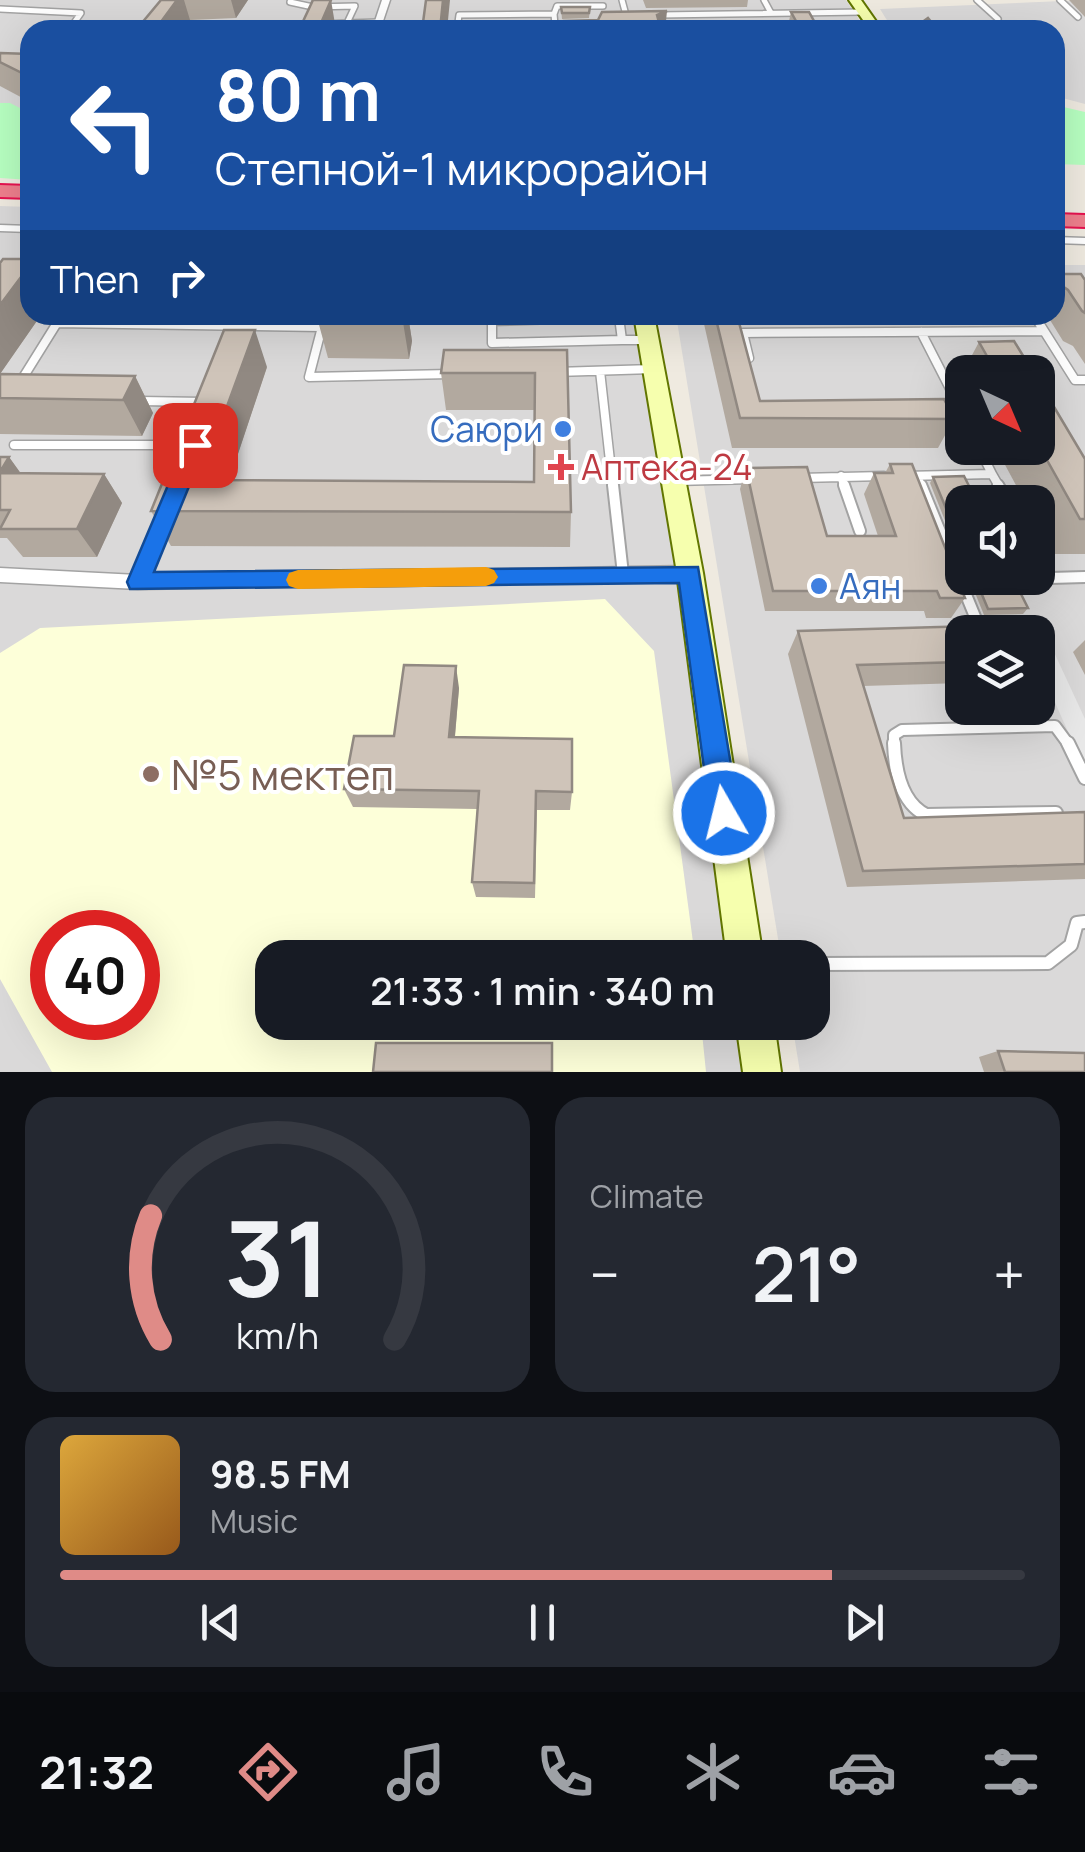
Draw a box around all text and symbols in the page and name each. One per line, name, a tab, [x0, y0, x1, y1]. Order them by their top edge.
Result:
text: 80 m	[215, 46, 381, 142]
icon: left	[50, 60, 180, 190]
text: Степной-1 микрорайон	[215, 137, 709, 199]
icon: right	[159, 250, 214, 305]
text: Then	[50, 252, 139, 304]
north arrow	[945, 355, 1055, 465]
map controls	[945, 355, 1055, 725]
pin	[153, 403, 238, 488]
place label: Саюри	[430, 405, 543, 453]
icon: arrive	[168, 418, 223, 473]
marker: Саюри	[552, 418, 574, 440]
place label: Аптека-24	[581, 443, 753, 491]
marker: Аптека-24	[550, 456, 572, 478]
button: sound	[945, 485, 1055, 595]
place label: Аян	[839, 562, 901, 610]
marker: Аян	[808, 575, 830, 597]
button: layers	[945, 615, 1055, 725]
place label: №5 мектеп	[171, 745, 394, 803]
position arrow	[672, 761, 776, 865]
marker: №5 мектеп	[140, 763, 162, 785]
speed limit sign: 40	[30, 910, 160, 1040]
text: 21:33 · 1 min · 340 m	[370, 964, 715, 1016]
text: Climate	[590, 1174, 704, 1218]
text: 31	[224, 1186, 331, 1328]
text: 21°	[752, 1222, 861, 1325]
text: −	[590, 1236, 620, 1312]
text: +	[993, 1236, 1025, 1312]
text: km/h	[236, 1311, 319, 1360]
text: 98.5 FM	[210, 1447, 351, 1499]
text: Music	[210, 1499, 298, 1543]
icon: previous	[193, 1595, 248, 1650]
icon: pause	[515, 1595, 570, 1650]
icon: next	[837, 1595, 892, 1650]
icon: directions	[233, 1737, 303, 1807]
icon: music	[381, 1737, 451, 1807]
icon: phone	[530, 1737, 600, 1807]
icon: climate	[678, 1737, 748, 1807]
icon: car	[827, 1737, 897, 1807]
icon: filters	[976, 1737, 1046, 1807]
text: 21:32	[39, 1741, 154, 1803]

